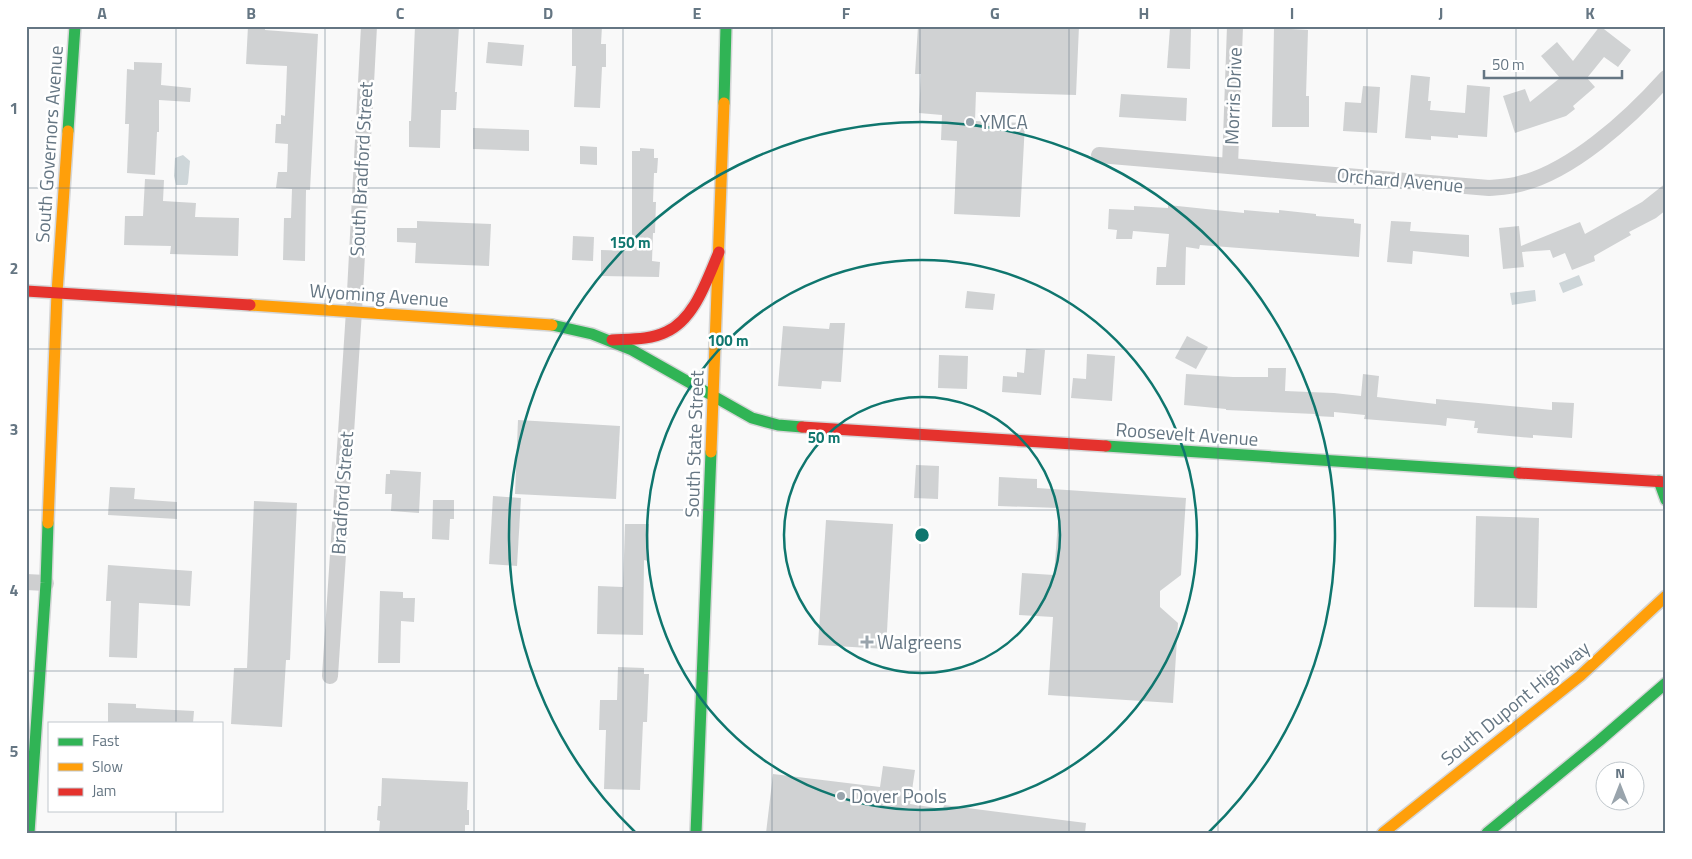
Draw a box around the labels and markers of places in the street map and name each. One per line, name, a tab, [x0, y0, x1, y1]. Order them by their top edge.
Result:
place label: YMCA	[980, 107, 1028, 136]
marker: YMCA	[964, 116, 976, 128]
centre of rings	[913, 526, 931, 544]
place label: Walgreens	[877, 627, 962, 656]
marker: Walgreens	[861, 636, 873, 648]
place label: Dover Pools	[851, 781, 947, 810]
marker: Dover Pools	[835, 790, 847, 802]

